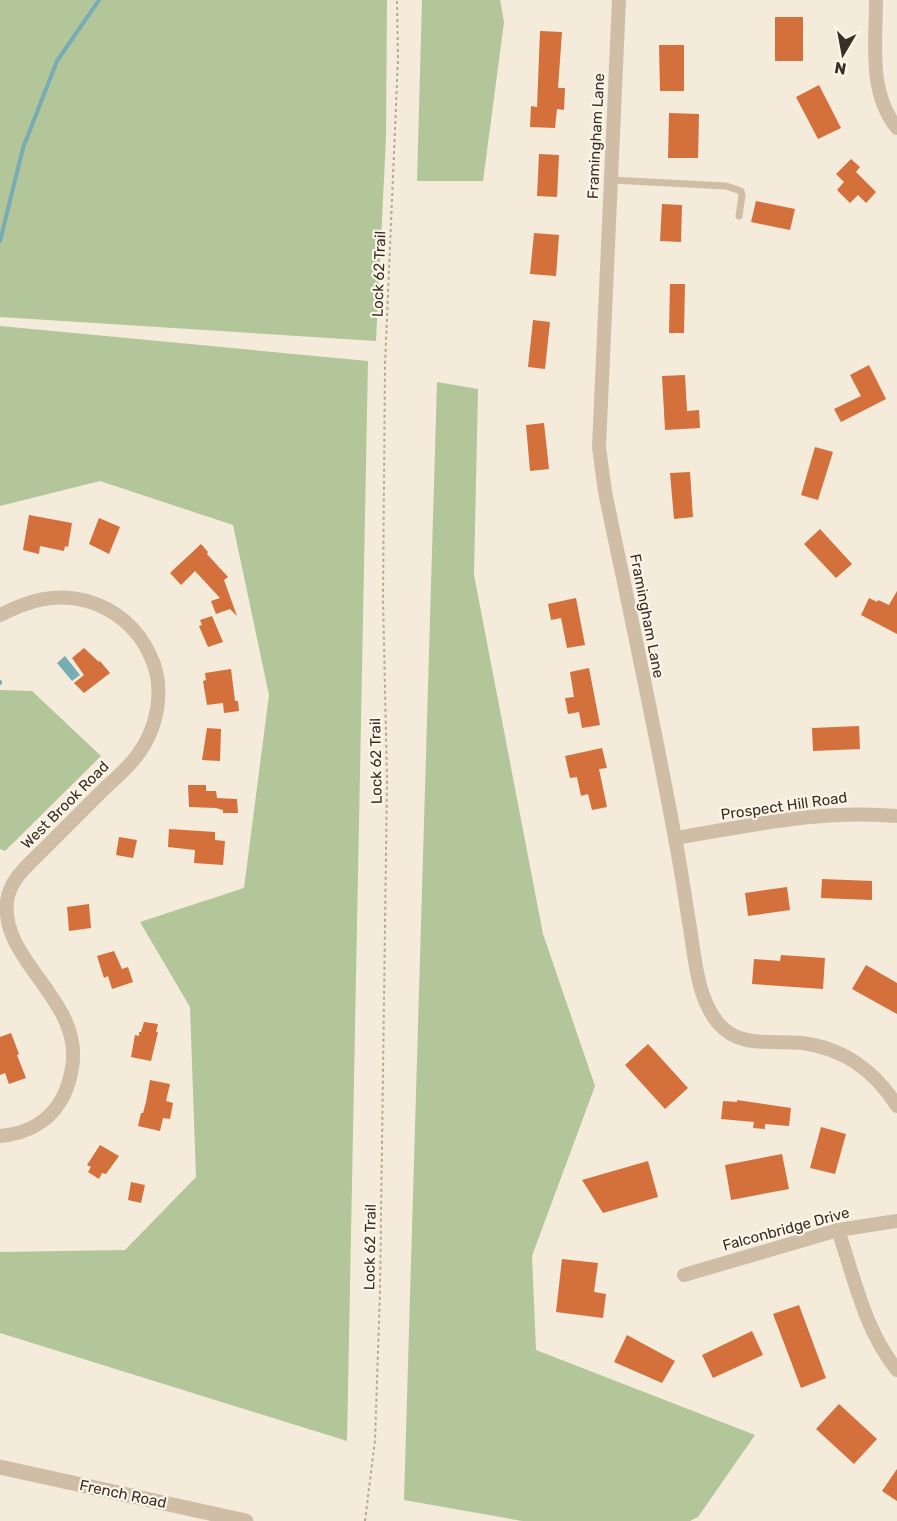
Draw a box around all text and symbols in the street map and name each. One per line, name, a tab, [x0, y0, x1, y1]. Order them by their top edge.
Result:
north arrow	[813, 24, 873, 84]
text: N	[833, 58, 848, 79]
street label: Framingham Lane	[584, 73, 608, 199]
street label: Lock 62 Trail	[369, 231, 389, 317]
street label: Framingham Lane	[626, 552, 668, 680]
street label: Lock 62 Trail	[366, 718, 386, 804]
street label: West Brook Road	[17, 757, 113, 853]
street label: Prospect Hill Road	[720, 788, 848, 824]
street label: Falconbridge Drive	[721, 1203, 851, 1255]
street label: Lock 62 Trail	[360, 1204, 380, 1290]
street label: French Road	[78, 1476, 168, 1512]

